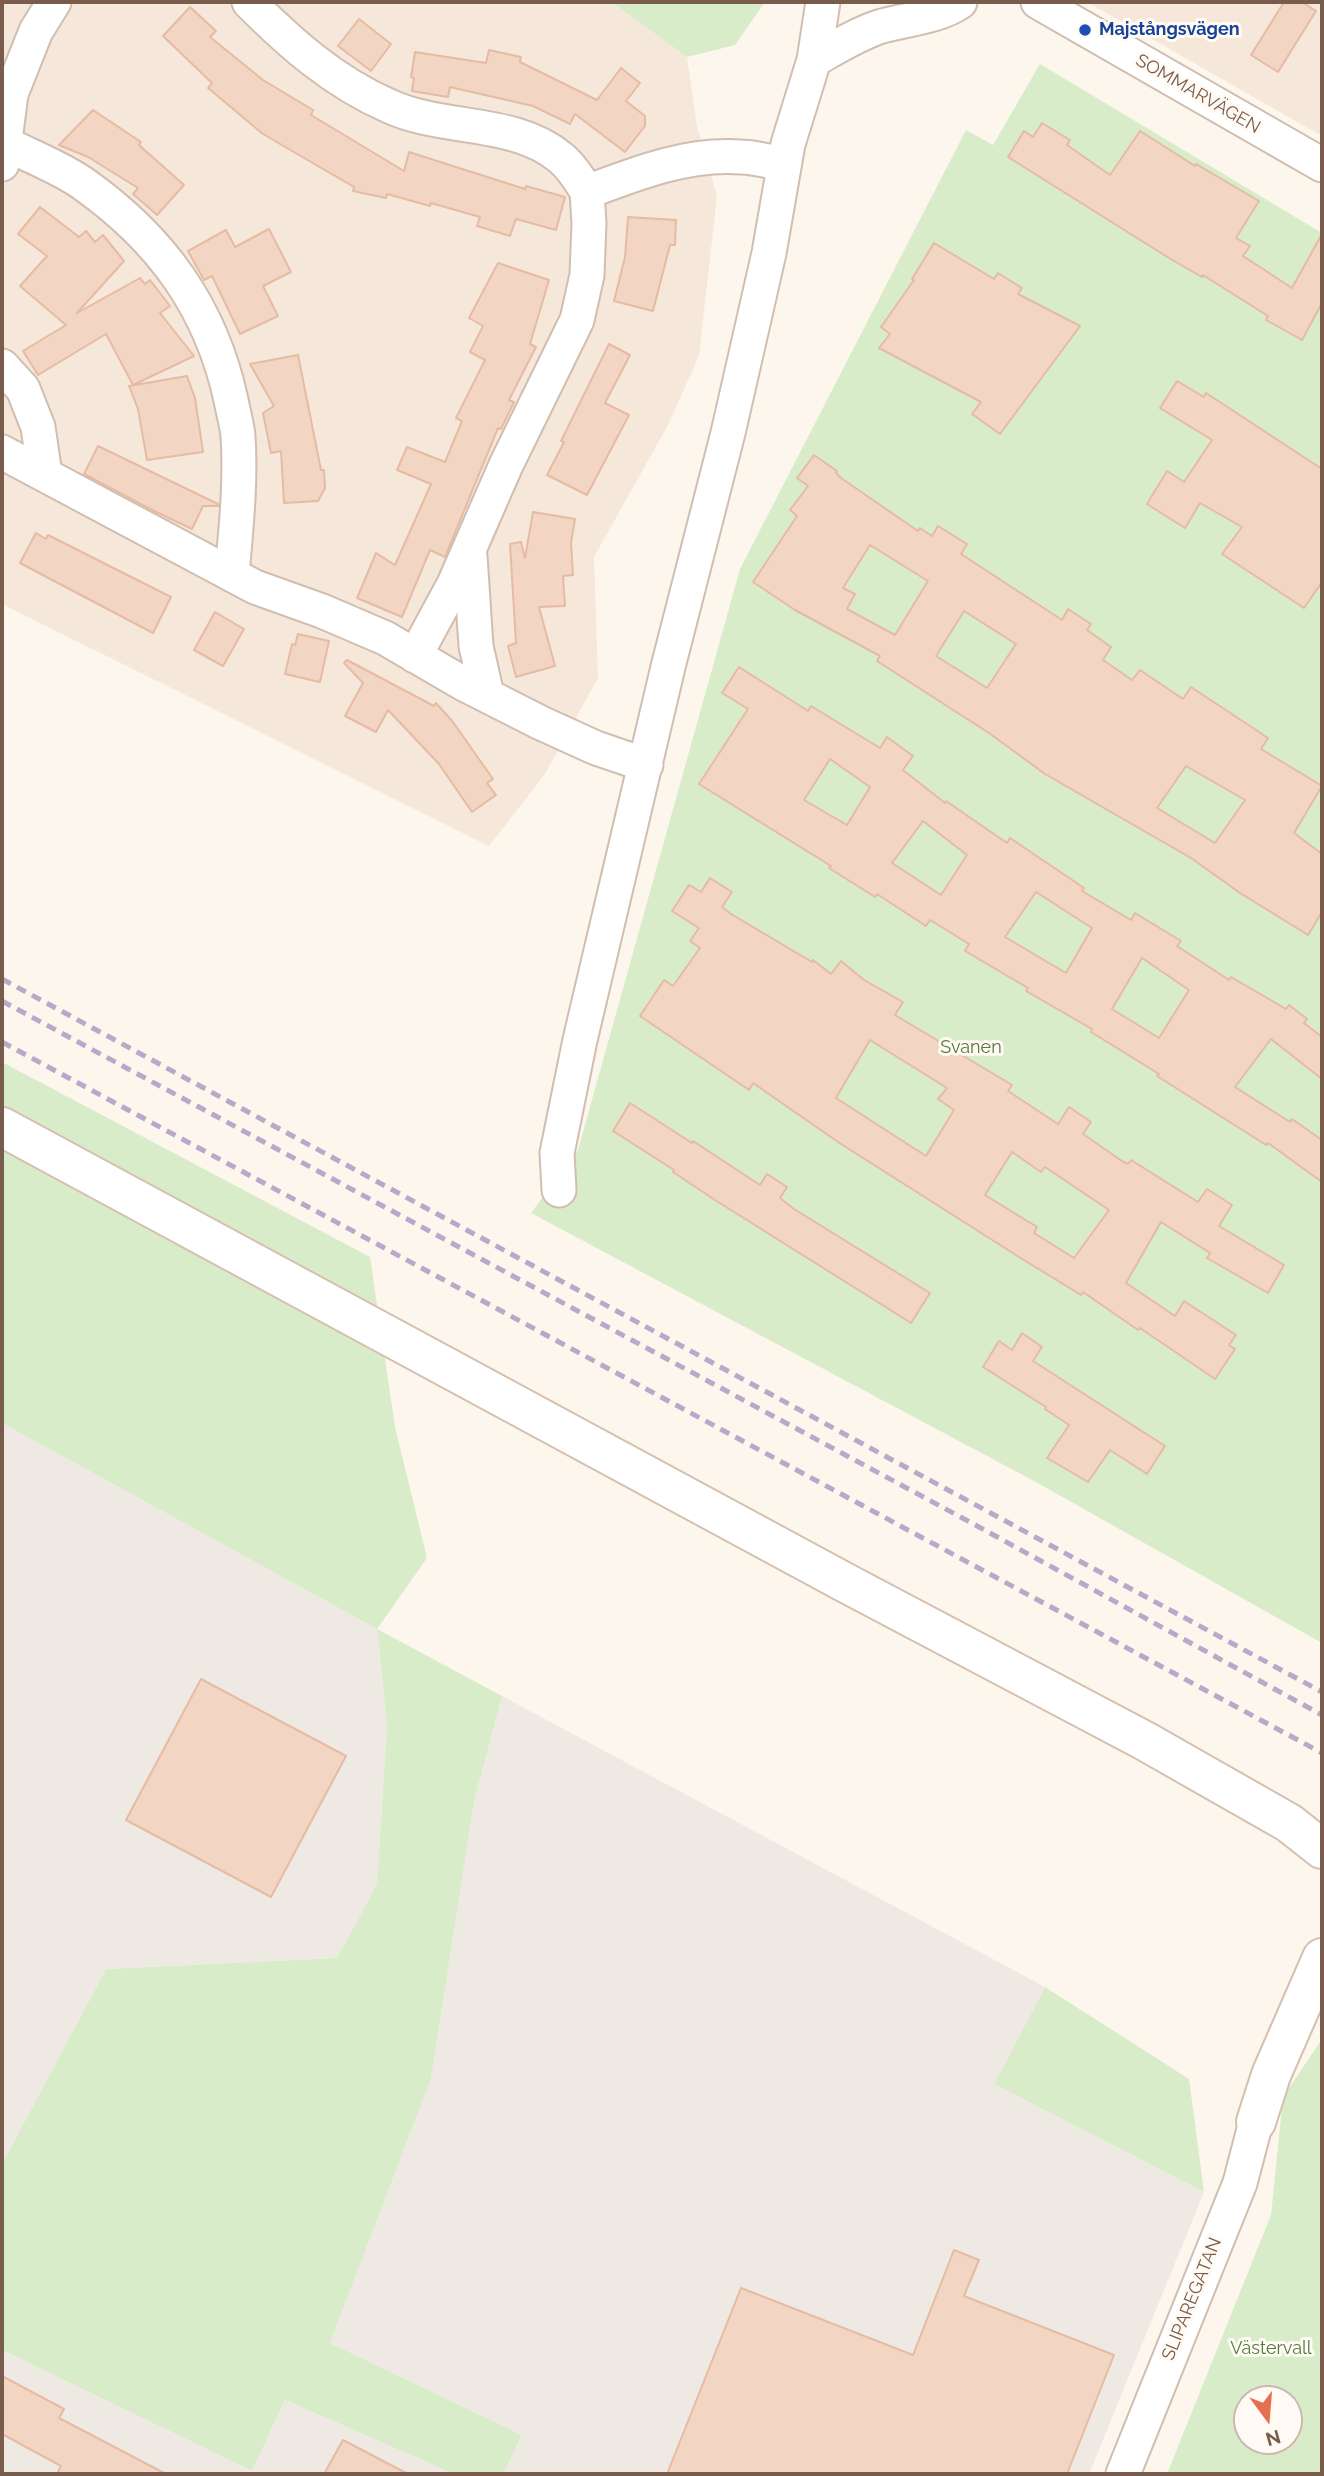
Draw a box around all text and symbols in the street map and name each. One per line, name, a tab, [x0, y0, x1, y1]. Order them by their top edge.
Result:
place label: Majstångsvägen	[1099, 19, 1240, 41]
marker: Majstångsvägen	[1077, 22, 1093, 38]
street label: SOMMARVÄGEN	[1132, 50, 1264, 138]
park label: Svanen	[940, 1037, 1002, 1059]
street label: SLIPAREGATAN	[1158, 2234, 1226, 2364]
park label: Västervall	[1230, 2338, 1312, 2360]
north arrow	[1233, 2385, 1303, 2455]
text: N	[1263, 2426, 1283, 2451]

